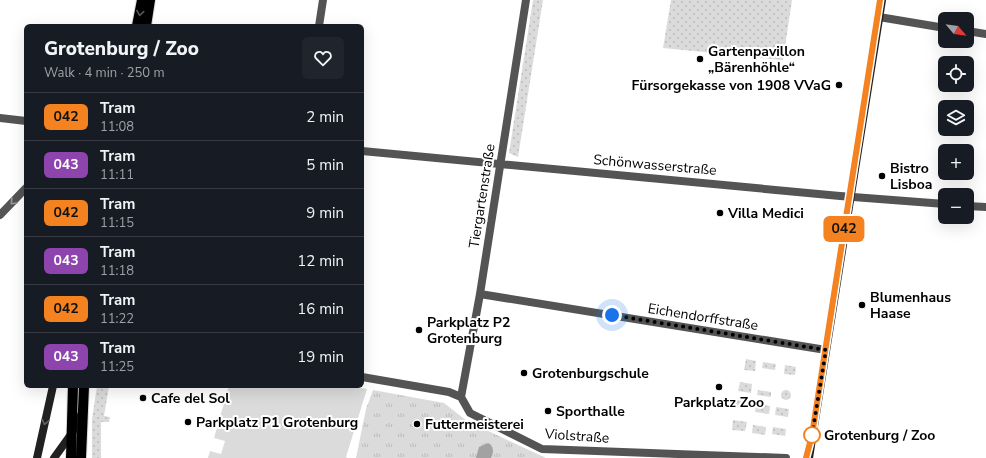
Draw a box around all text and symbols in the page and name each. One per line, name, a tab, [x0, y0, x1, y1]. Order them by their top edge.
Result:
one-way arrow	[136, 10, 144, 16]
north arrow	[938, 12, 974, 48]
map controls	[938, 12, 974, 224]
text: Grotenburg / Zoo	[44, 36, 199, 62]
button: heart	[302, 37, 344, 79]
place label: Gartenpavillon „Bärenhöhle“	[708, 42, 805, 77]
marker: Gartenpavillon „Bärenhöhle“	[695, 54, 705, 64]
button: locate	[938, 56, 974, 92]
text: Walk · 4 min · 250 m	[44, 64, 165, 82]
place label: Fürsorgekasse von 1908 VVaG	[632, 76, 831, 95]
marker: Fürsorgekasse von 1908 VVaG	[834, 80, 844, 90]
text: Tram	[100, 98, 135, 118]
button: layers	[938, 100, 974, 136]
text: 042	[53, 107, 79, 126]
text: 2 min	[306, 107, 344, 127]
text: 11:08	[100, 118, 134, 136]
street label: Tiergartenstraße	[464, 143, 500, 249]
button: +	[938, 144, 974, 180]
text: Tram	[100, 146, 135, 166]
street label: Schönwasserstraße	[593, 150, 717, 180]
text: 043	[53, 155, 79, 174]
text: 5 min	[306, 155, 344, 175]
place label: Bistro Lisboa	[890, 159, 932, 194]
text: 11:11	[100, 166, 134, 184]
marker: Bistro Lisboa	[877, 171, 887, 181]
button: −	[938, 188, 974, 224]
text: Tram	[100, 194, 135, 214]
one-way arrow	[10, 197, 18, 205]
text: 042	[53, 203, 79, 222]
text: 9 min	[306, 203, 344, 223]
place label: Villa Medici	[727, 204, 804, 223]
marker: Villa Medici	[715, 208, 725, 218]
text: 11:15	[100, 214, 134, 232]
line badge: 042	[821, 216, 867, 242]
text: 042	[831, 219, 857, 238]
text: Tram	[100, 242, 135, 262]
text: 043	[53, 251, 79, 270]
text: 12 min	[297, 251, 344, 271]
text: 11:18	[100, 262, 134, 280]
place label: Blumenhaus Haase	[870, 288, 951, 323]
text: Tram	[100, 290, 135, 310]
text: 042	[53, 299, 79, 318]
text: 16 min	[297, 299, 344, 319]
street label: Eichendorffstraße	[646, 299, 760, 335]
marker: Blumenhaus Haase	[857, 300, 867, 310]
your location	[602, 305, 622, 325]
text: 11:22	[100, 310, 134, 328]
place label: Parkplatz P2 Grotenburg	[427, 313, 510, 348]
marker: Parkplatz P2 Grotenburg	[414, 325, 424, 335]
text: Tram	[100, 338, 135, 358]
text: 043	[53, 347, 79, 366]
text: 19 min	[297, 347, 344, 367]
text: 11:25	[100, 358, 134, 376]
place label: Grotenburgschule	[532, 364, 649, 383]
marker: Grotenburgschule	[519, 368, 529, 378]
marker: Parkplatz Zoo	[714, 382, 724, 392]
place label: Cafe del Sol	[151, 389, 230, 408]
marker: Cafe del Sol	[138, 393, 148, 403]
place label: Parkplatz Zoo	[674, 393, 764, 412]
place label: Sporthalle	[556, 402, 625, 421]
marker: Sporthalle	[543, 406, 553, 416]
place label: Parkplatz P1 Grotenburg	[196, 413, 358, 432]
place label: Futtermeisterei	[425, 415, 524, 434]
marker: Parkplatz P1 Grotenburg	[183, 417, 193, 427]
one-way arrow	[41, 419, 49, 425]
marker: Futtermeisterei	[412, 419, 422, 429]
street label: Violstraße	[543, 424, 610, 448]
marker: Grotenburg / Zoo	[803, 426, 821, 444]
place label: Grotenburg / Zoo	[824, 426, 935, 445]

